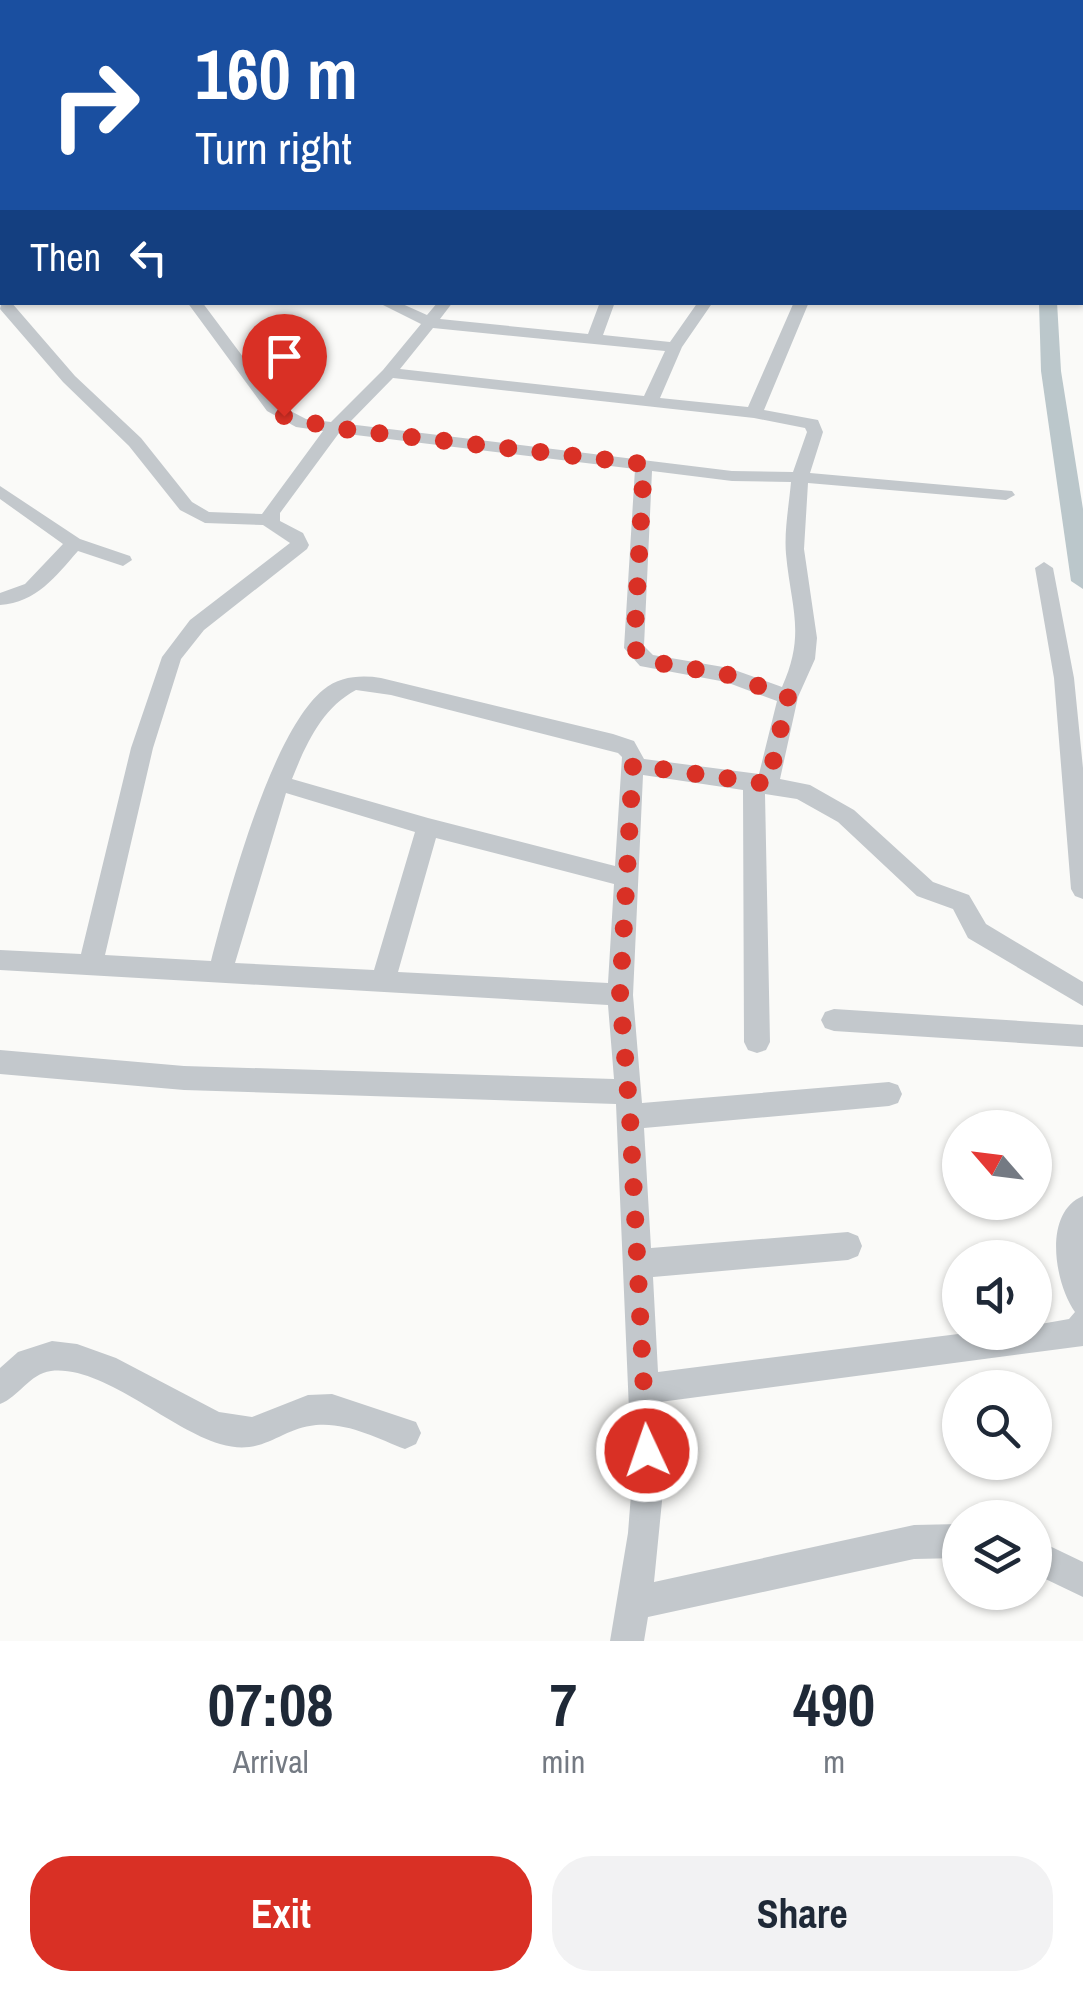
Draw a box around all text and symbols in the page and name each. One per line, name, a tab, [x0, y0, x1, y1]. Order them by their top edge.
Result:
text: 160 m	[195, 27, 358, 121]
icon: right	[30, 40, 160, 170]
text: Turn right	[195, 117, 352, 178]
icon: left	[121, 230, 176, 285]
text: Then	[30, 232, 101, 283]
pin	[242, 314, 327, 417]
icon: arrive	[257, 329, 312, 384]
north arrow	[942, 1110, 1052, 1220]
map controls	[942, 1110, 1052, 1610]
button: sound	[942, 1240, 1052, 1350]
button: search	[942, 1370, 1052, 1480]
position arrow	[595, 1399, 699, 1503]
button: layers	[942, 1500, 1052, 1610]
text: 07:08	[208, 1664, 334, 1745]
text: 7	[550, 1664, 577, 1745]
text: 490	[793, 1664, 875, 1745]
text: Arrival	[233, 1740, 309, 1783]
text: min	[541, 1740, 585, 1783]
text: m	[823, 1740, 845, 1783]
button: Exit	[30, 1856, 532, 1971]
button: Share	[552, 1856, 1053, 1971]

